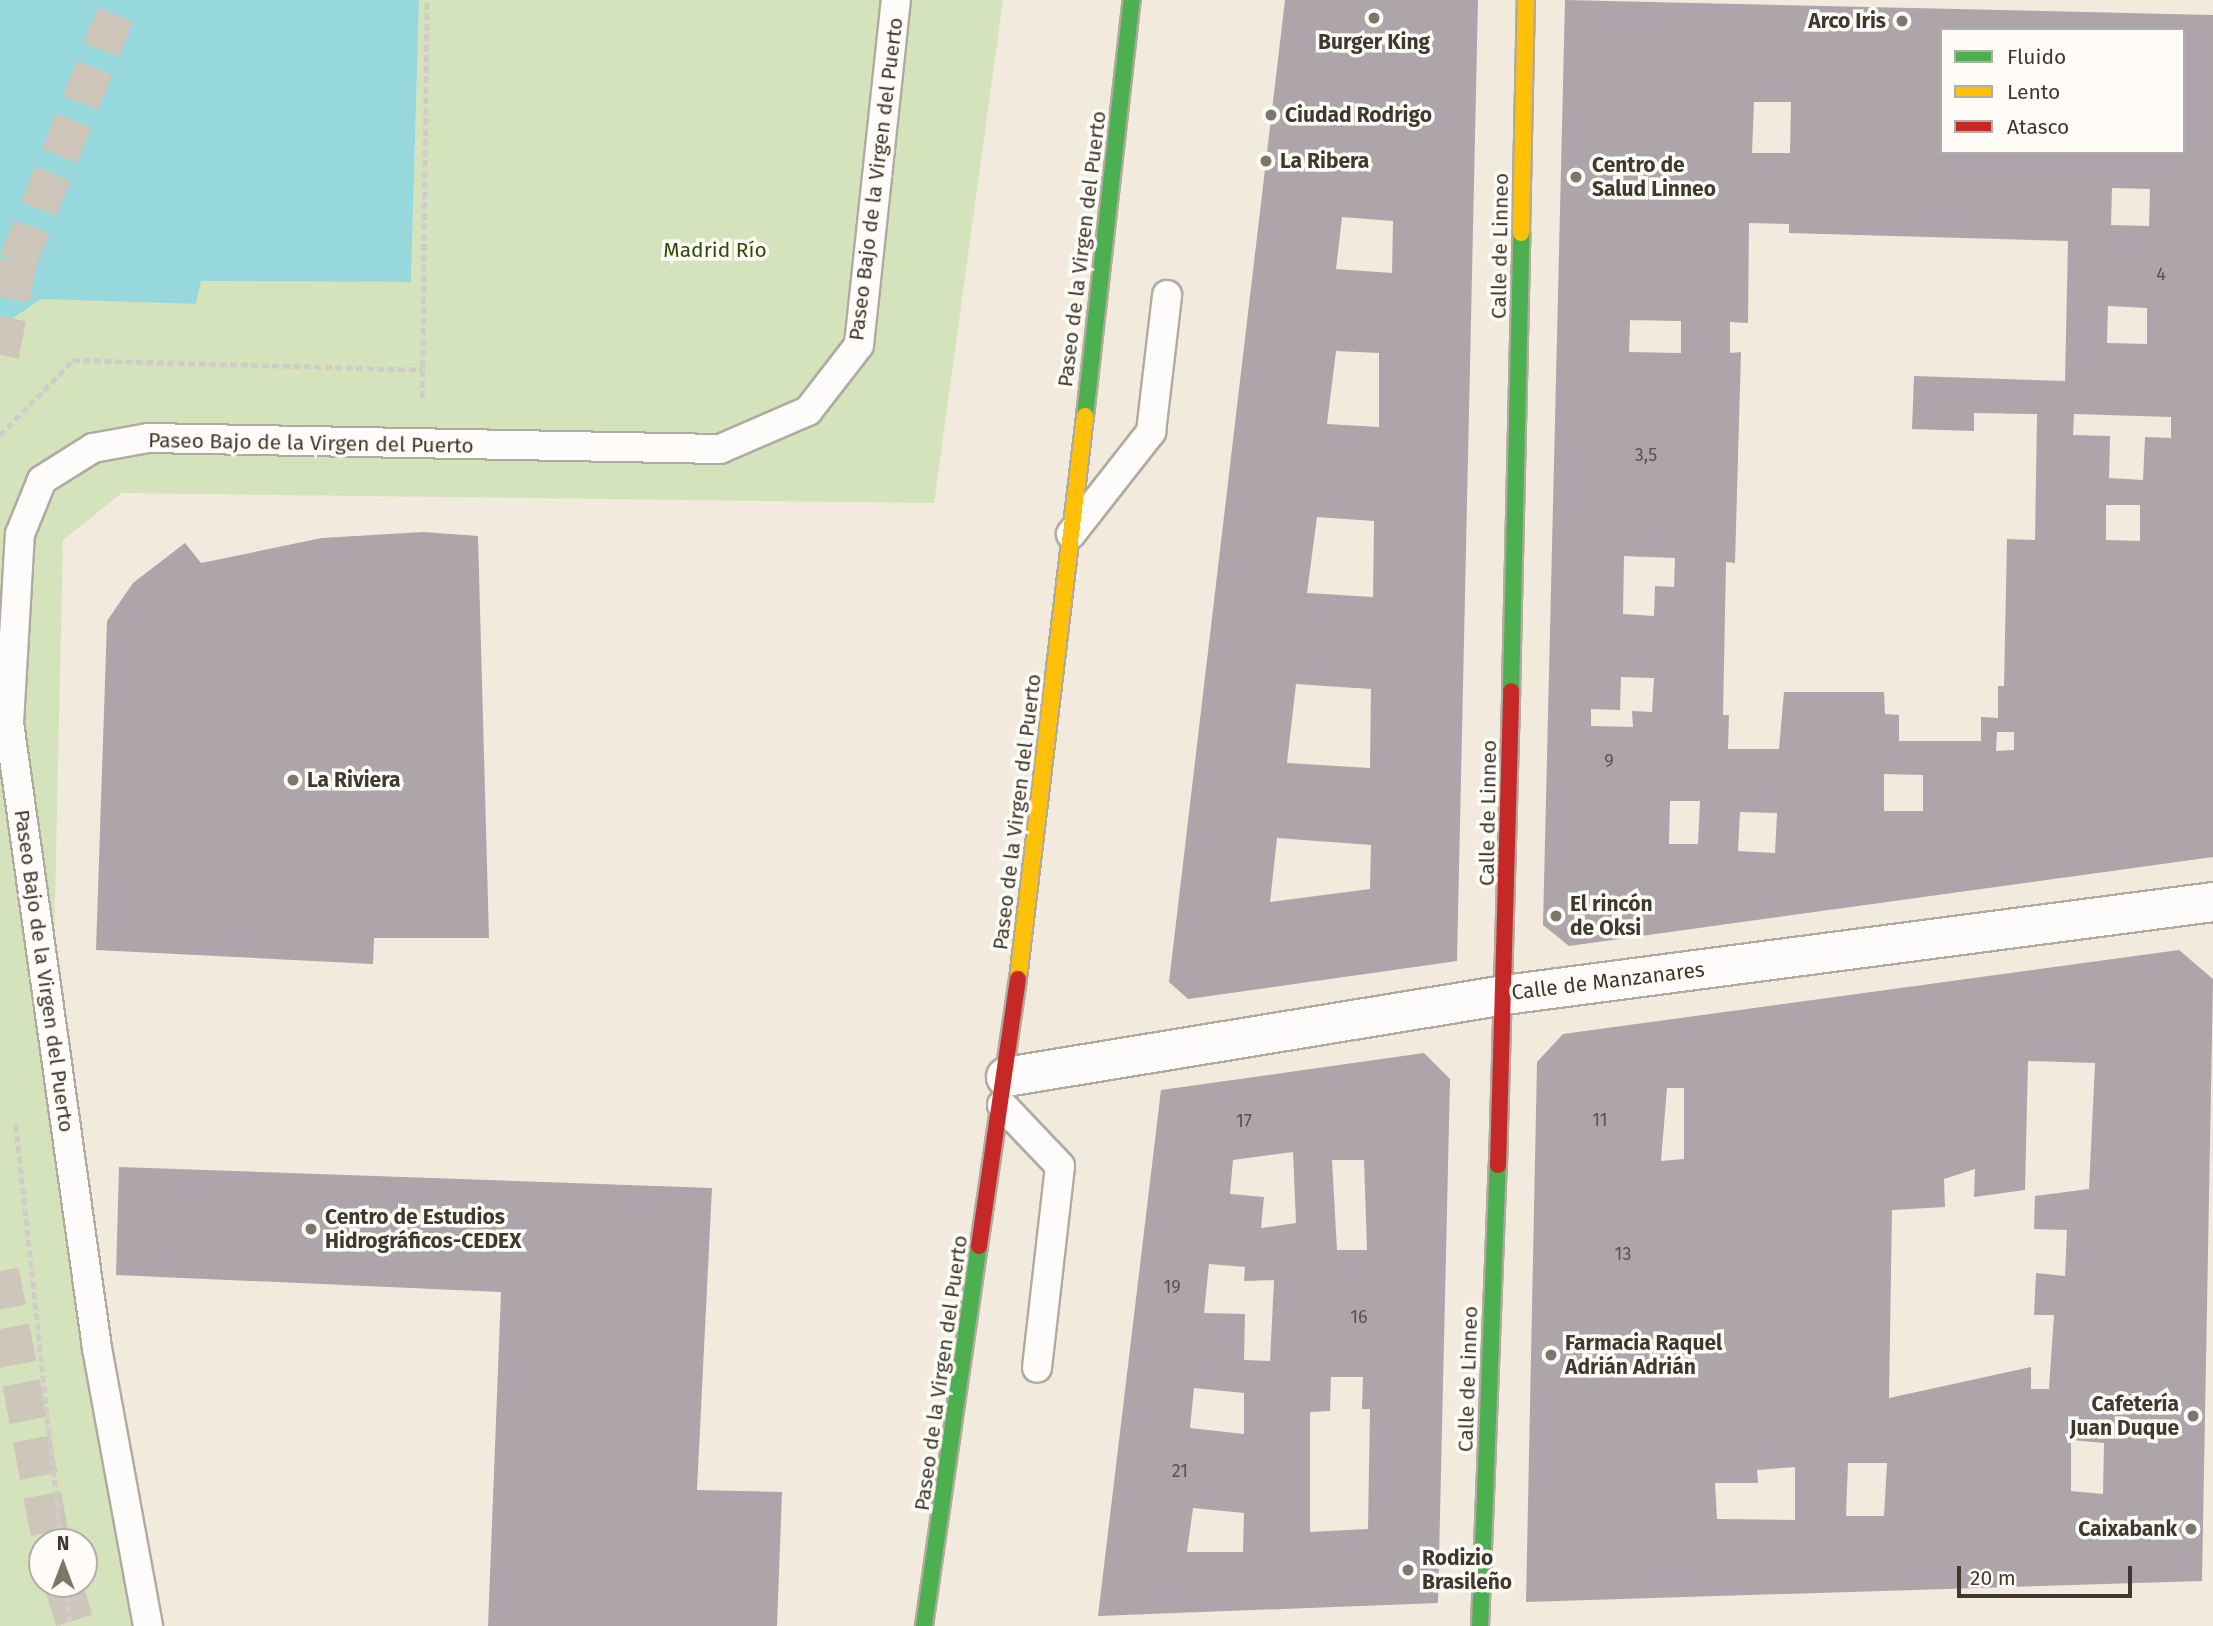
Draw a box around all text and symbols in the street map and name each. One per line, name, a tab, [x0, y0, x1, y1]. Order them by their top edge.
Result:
place label: Arco Iris	[1808, 8, 1886, 34]
marker: Burger King	[1366, 10, 1382, 26]
marker: Arco Iris	[1892, 11, 1912, 31]
street label: Paseo Bajo de la Virgen del Puerto	[844, 16, 908, 342]
legend	[1940, 28, 2185, 154]
place label: Burger King	[1318, 29, 1430, 55]
text: Fluido	[2007, 44, 2066, 70]
text: Lento	[2007, 79, 2060, 105]
place label: Ciudad Rodrigo	[1285, 102, 1432, 128]
marker: Ciudad Rodrigo	[1263, 107, 1279, 123]
street label: Paseo de la Virgen del Puerto	[1053, 110, 1111, 388]
text: Atasco	[2007, 114, 2069, 140]
place label: La Ribera	[1280, 148, 1369, 174]
place label: Centro de Salud Linneo	[1592, 152, 1716, 202]
marker: La Ribera	[1258, 153, 1274, 169]
marker: Centro de Salud Linneo	[1566, 167, 1586, 187]
street label: Calle de Linneo	[1486, 173, 1514, 319]
park label: Madrid Río	[663, 237, 767, 263]
house number: 4	[2156, 263, 2166, 285]
street label: Paseo Bajo de la Virgen del Puerto	[148, 428, 474, 458]
house number: 3,5	[1635, 444, 1657, 466]
street label: Paseo de la Virgen del Puerto	[988, 673, 1046, 951]
street label: Calle de Linneo	[1474, 740, 1502, 886]
house number: 9	[1604, 750, 1614, 772]
place label: La Riviera	[307, 767, 400, 793]
marker: La Riviera	[285, 772, 301, 788]
street label: Paseo Bajo de la Virgen del Puerto	[9, 808, 79, 1134]
place label: El rincón de Oksi	[1570, 891, 1653, 941]
marker: El rincón de Oksi	[1548, 908, 1564, 924]
street label: Calle de Manzanares	[1510, 957, 1706, 1005]
house number: 11	[1592, 1109, 1608, 1131]
house number: 17	[1236, 1110, 1252, 1132]
place label: Centro de Estudios Hidrográficos-CEDEX	[325, 1204, 521, 1254]
marker: Centro de Estudios Hidrográficos-CEDEX	[303, 1221, 319, 1237]
street label: Paseo de la Virgen del Puerto	[909, 1234, 973, 1512]
house number: 13	[1615, 1243, 1631, 1265]
house number: 19	[1163, 1276, 1181, 1298]
street label: Calle de Linneo	[1453, 1305, 1483, 1453]
house number: 16	[1350, 1306, 1368, 1328]
place label: Farmacia Raquel Adrián Adrián	[1565, 1330, 1722, 1380]
marker: Farmacia Raquel Adrián Adrián	[1543, 1347, 1559, 1363]
place label: Cafetería Juan Duque	[2070, 1391, 2179, 1441]
marker: Cafetería Juan Duque	[2185, 1408, 2201, 1424]
house number: 21	[1172, 1460, 1188, 1482]
place label: Caixabank	[2078, 1516, 2177, 1542]
marker: Caixabank	[2183, 1521, 2199, 1537]
north arrow	[28, 1528, 98, 1598]
text: N	[57, 1532, 69, 1555]
place label: Rodizio Brasileño	[1422, 1545, 1512, 1595]
scale bar	[1961, 1552, 2136, 1596]
marker: Rodizio Brasileño	[1400, 1562, 1416, 1578]
text: 20 m	[1970, 1565, 2016, 1591]

